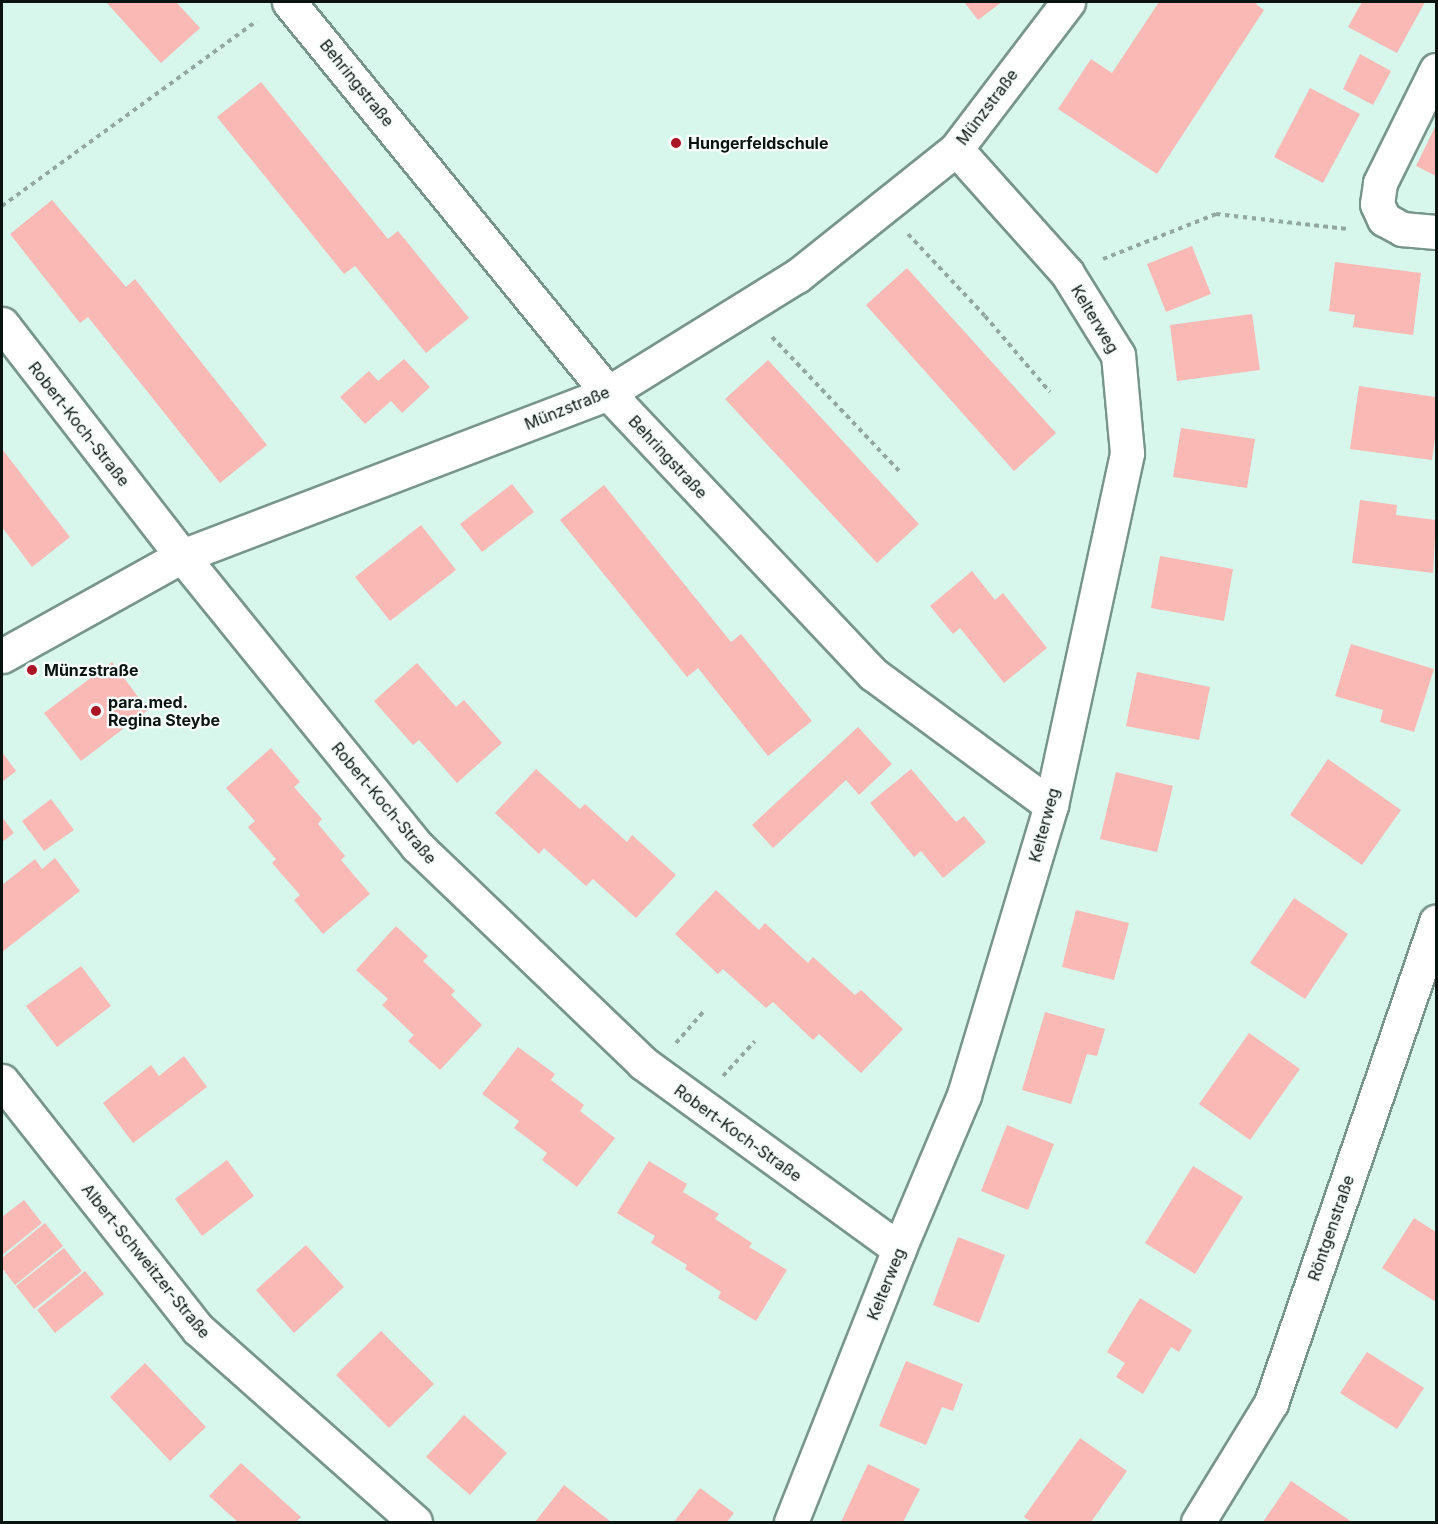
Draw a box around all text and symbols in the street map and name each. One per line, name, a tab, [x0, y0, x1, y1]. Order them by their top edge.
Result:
street label: Behringstraße	[316, 36, 398, 130]
street label: Münzstraße	[952, 65, 1022, 149]
place label: Hungerfeldschule	[688, 133, 828, 153]
marker: Hungerfeldschule	[669, 136, 683, 150]
street label: Kelterweg	[1067, 281, 1123, 357]
street label: Robert-Koch-Straße	[24, 358, 134, 490]
street label: Münzstraße	[522, 382, 612, 434]
street label: Behringstraße	[625, 411, 711, 503]
place label: Münzstraße	[44, 660, 138, 680]
marker: Münzstraße	[25, 663, 39, 677]
place label: para.med. Regina Steybe	[108, 692, 220, 730]
marker: para.med. Regina Steybe	[89, 704, 103, 718]
street label: Robert-Koch-Straße	[328, 738, 440, 868]
street label: Kelterweg	[1025, 786, 1063, 864]
street label: Robert-Koch-Straße	[671, 1080, 805, 1186]
street label: Röntgenstraße	[1304, 1173, 1358, 1283]
street label: Albert-Schweitzer-Straße	[78, 1180, 214, 1342]
street label: Kelterweg	[863, 1245, 909, 1323]

